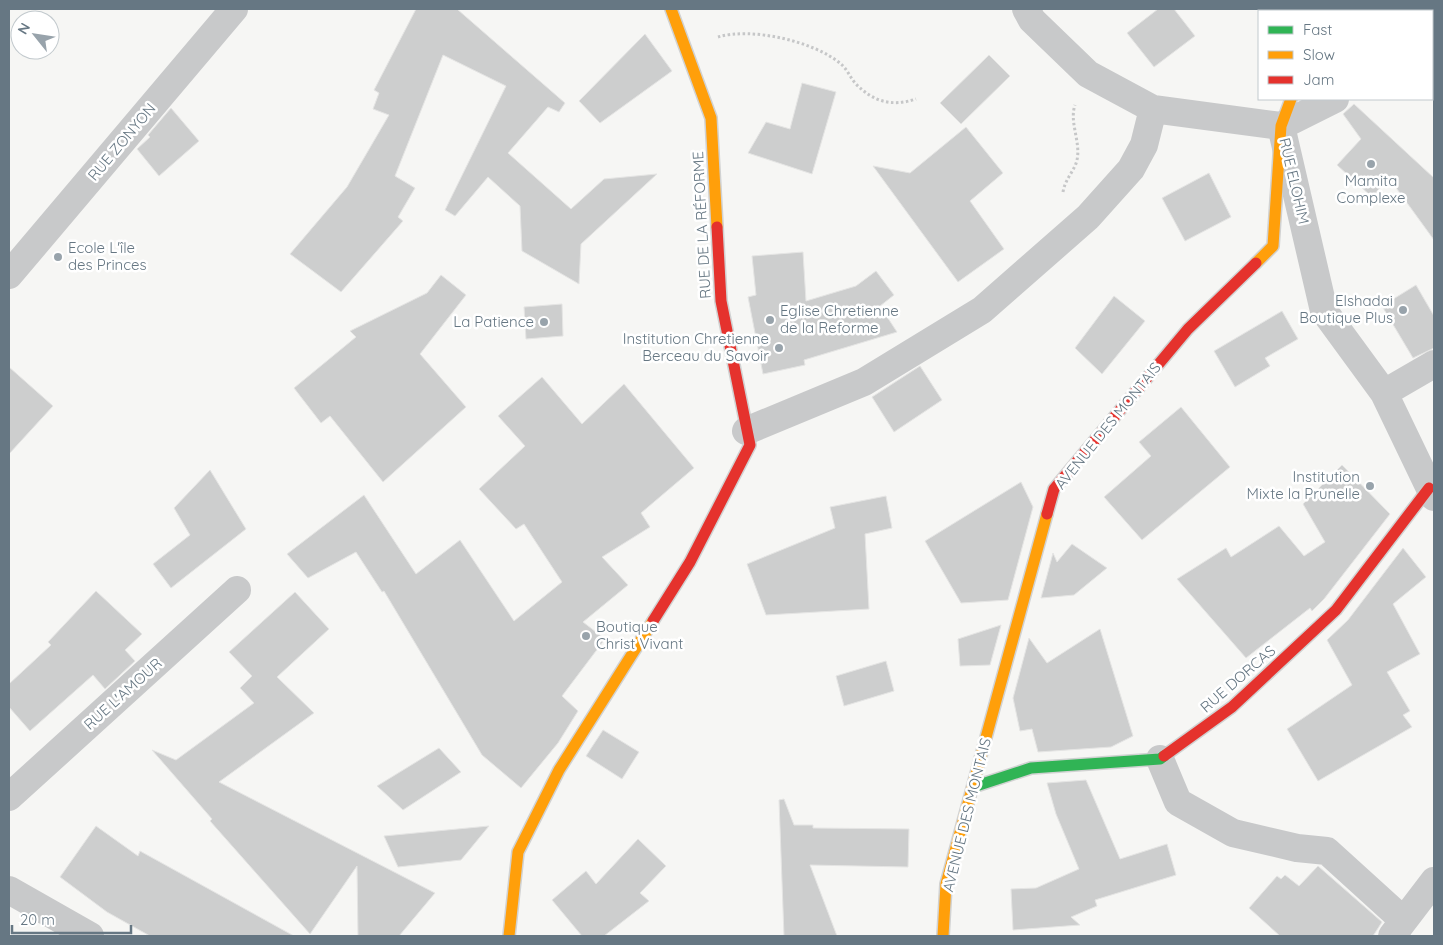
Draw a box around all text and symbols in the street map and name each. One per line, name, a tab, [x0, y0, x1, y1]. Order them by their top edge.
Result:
north arrow	[10, 10, 60, 60]
legend	[1258, 10, 1433, 100]
text: N	[13, 20, 34, 37]
text: Fast	[1303, 20, 1332, 39]
text: Slow	[1303, 45, 1335, 64]
text: Jam	[1303, 70, 1334, 89]
street label: RUE ZONYON	[84, 99, 160, 184]
street label: RUE ELOHIM	[1275, 136, 1314, 226]
street label: RUE DE LA RÉFORME	[688, 151, 715, 299]
marker: Mamita Complexe	[1365, 158, 1377, 170]
place label: Mamita Complexe	[1337, 171, 1405, 207]
place label: Ecole L'île des Princes	[68, 238, 147, 274]
marker: Ecole L'île des Princes	[52, 251, 64, 263]
place label: Elshadai Boutique Plus	[1299, 291, 1393, 327]
place label: Eglise Chretienne de la Reforme	[780, 301, 899, 337]
marker: Elshadai Boutique Plus	[1397, 304, 1409, 316]
place label: La Patience	[453, 312, 534, 331]
marker: Eglise Chretienne de la Reforme	[764, 314, 776, 326]
marker: La Patience	[538, 316, 550, 328]
place label: Institution Chretienne Berceau du Savoir	[623, 329, 769, 365]
marker: Institution Chretienne Berceau du Savoir	[773, 342, 785, 354]
street label: AVENUE DES MONTAIS	[1051, 358, 1165, 493]
place label: Institution Mixte la Prunelle	[1247, 467, 1360, 503]
marker: Institution Mixte la Prunelle	[1364, 480, 1376, 492]
place label: Boutique Christ Vivant	[596, 617, 683, 653]
marker: Boutique Christ Vivant	[580, 630, 592, 642]
street label: RUE DORCAS	[1196, 641, 1279, 716]
street label: RUE L'AMOUR	[80, 654, 166, 734]
street label: AVENUE DES MONTAIS	[938, 736, 995, 894]
scale bar	[12, 902, 131, 934]
text: 20 m	[20, 910, 55, 929]

